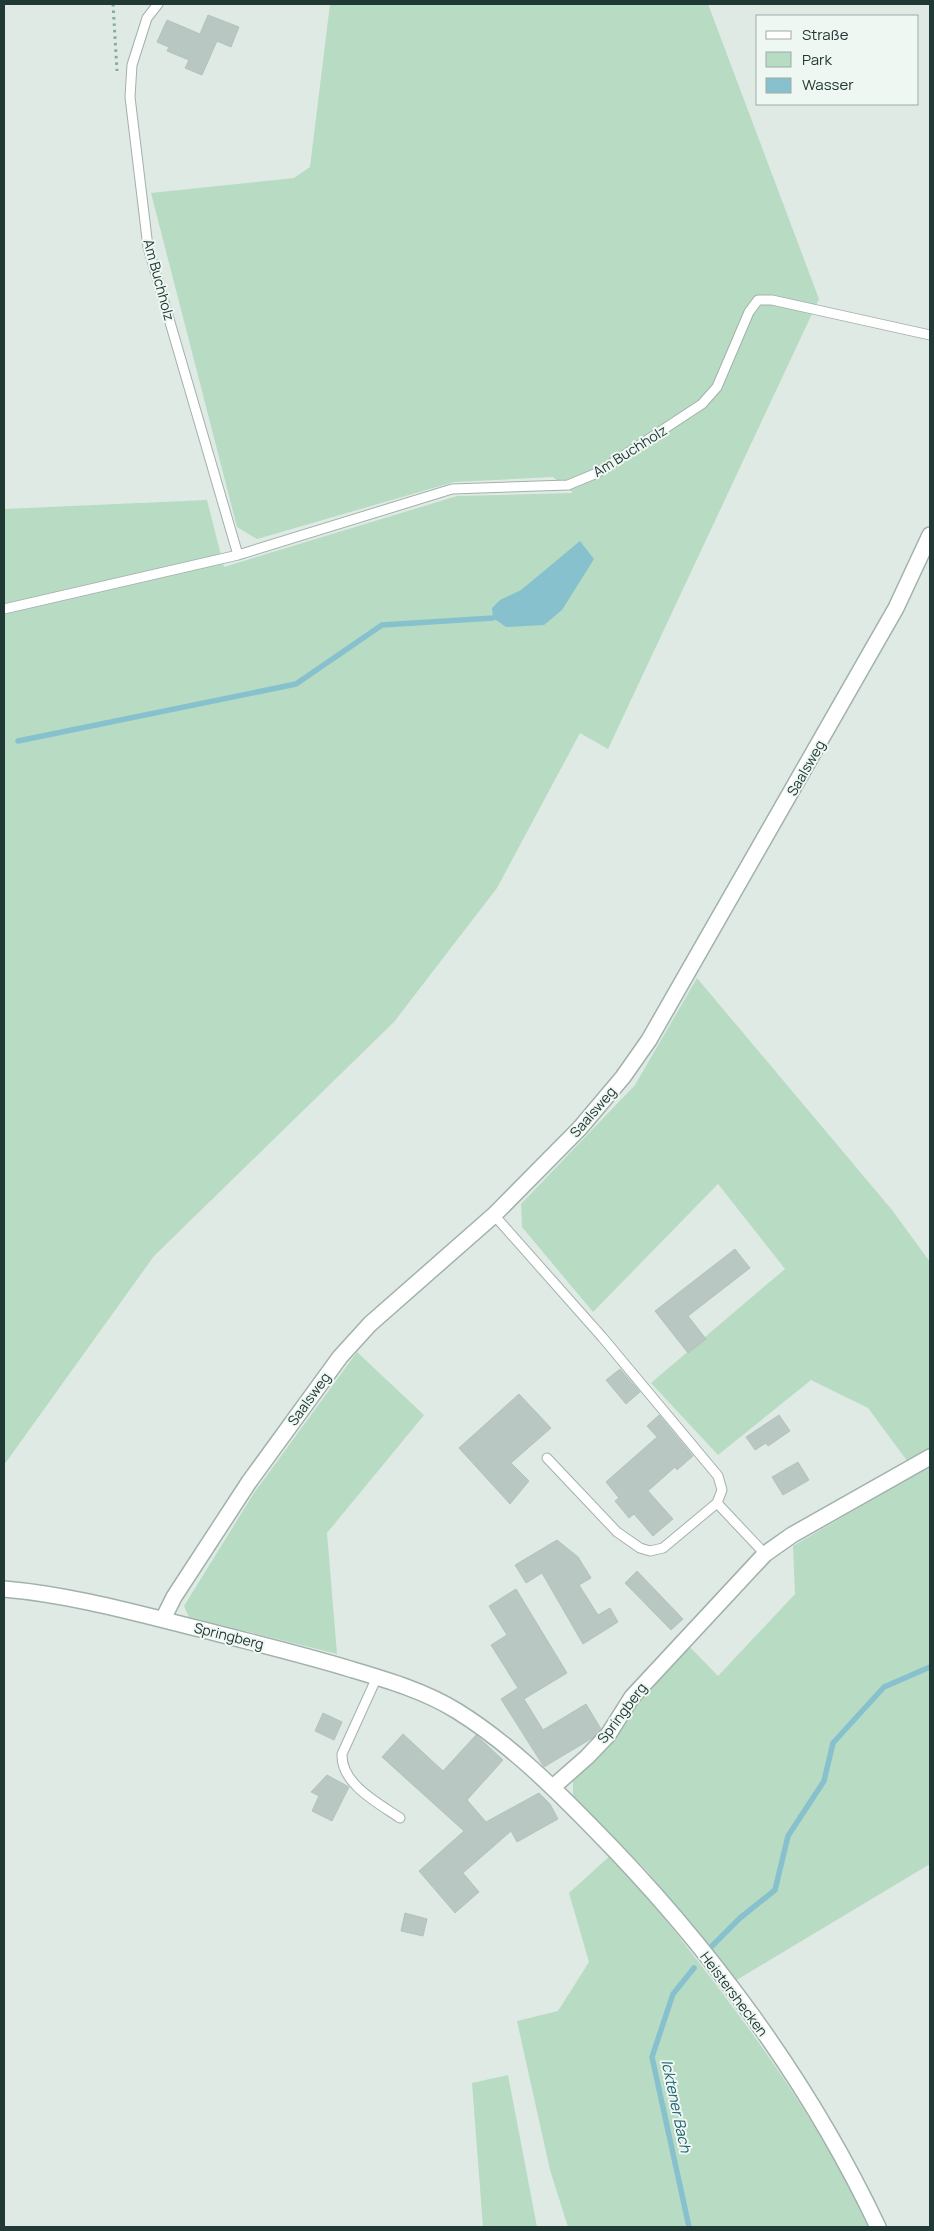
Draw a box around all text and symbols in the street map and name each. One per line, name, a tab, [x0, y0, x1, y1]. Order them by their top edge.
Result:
legend	[756, 15, 919, 105]
text: Straße	[802, 24, 849, 45]
text: Park	[802, 49, 832, 70]
text: Wasser	[802, 74, 854, 95]
street label: Am Buchholz	[139, 237, 180, 323]
street label: Am Buchholz	[589, 420, 670, 481]
street label: Saalsweg	[782, 736, 829, 799]
street label: Saalsweg	[565, 1082, 620, 1141]
street label: Saalsweg	[283, 1368, 334, 1429]
street label: Springberg	[192, 1618, 266, 1653]
street label: Springberg	[593, 1678, 651, 1747]
street label: Heistershecken	[696, 1948, 772, 2040]
water label: Icktener Bach	[656, 2058, 697, 2155]

